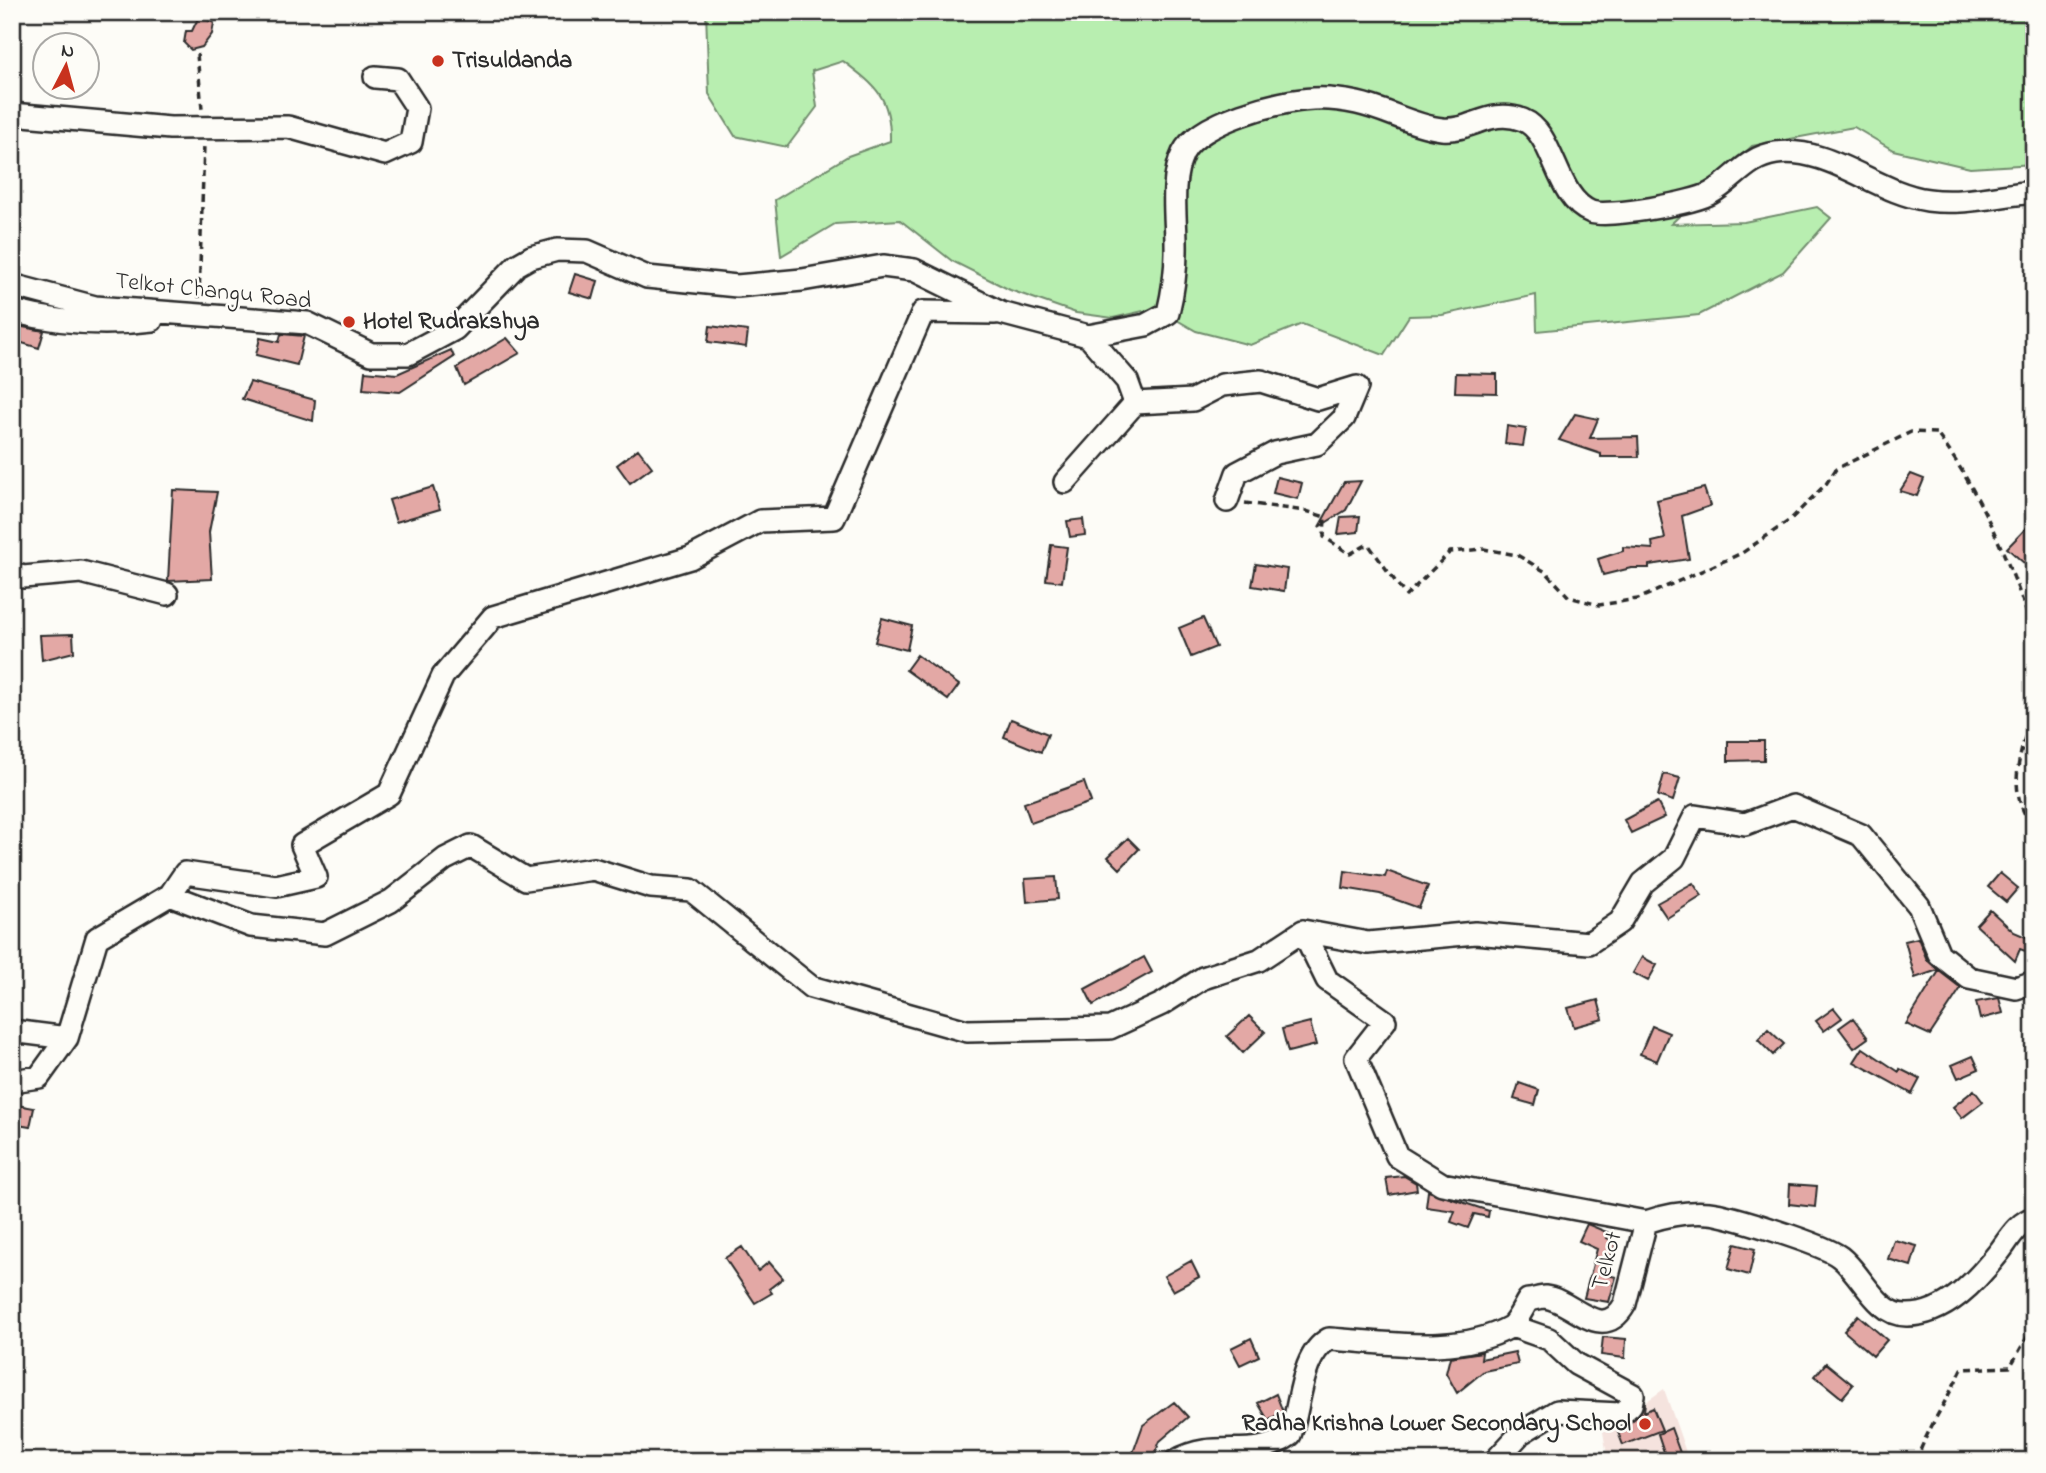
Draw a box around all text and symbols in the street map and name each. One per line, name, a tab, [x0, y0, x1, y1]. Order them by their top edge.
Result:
north arrow	[32, 32, 102, 102]
text: N	[60, 37, 75, 66]
place label: Trisuldanda	[452, 44, 572, 79]
marker: Trisuldanda	[430, 53, 446, 69]
street label: Telkot Changu Road	[113, 264, 314, 320]
place label: Hotel Rudrakshya	[363, 305, 540, 341]
marker: Hotel Rudrakshya	[341, 314, 357, 330]
street label: Telkot	[1583, 1228, 1633, 1294]
place label: Radha Krishna Lower Secondary School	[1242, 1407, 1631, 1443]
marker: Radha Krishna Lower Secondary School	[1637, 1416, 1653, 1432]

